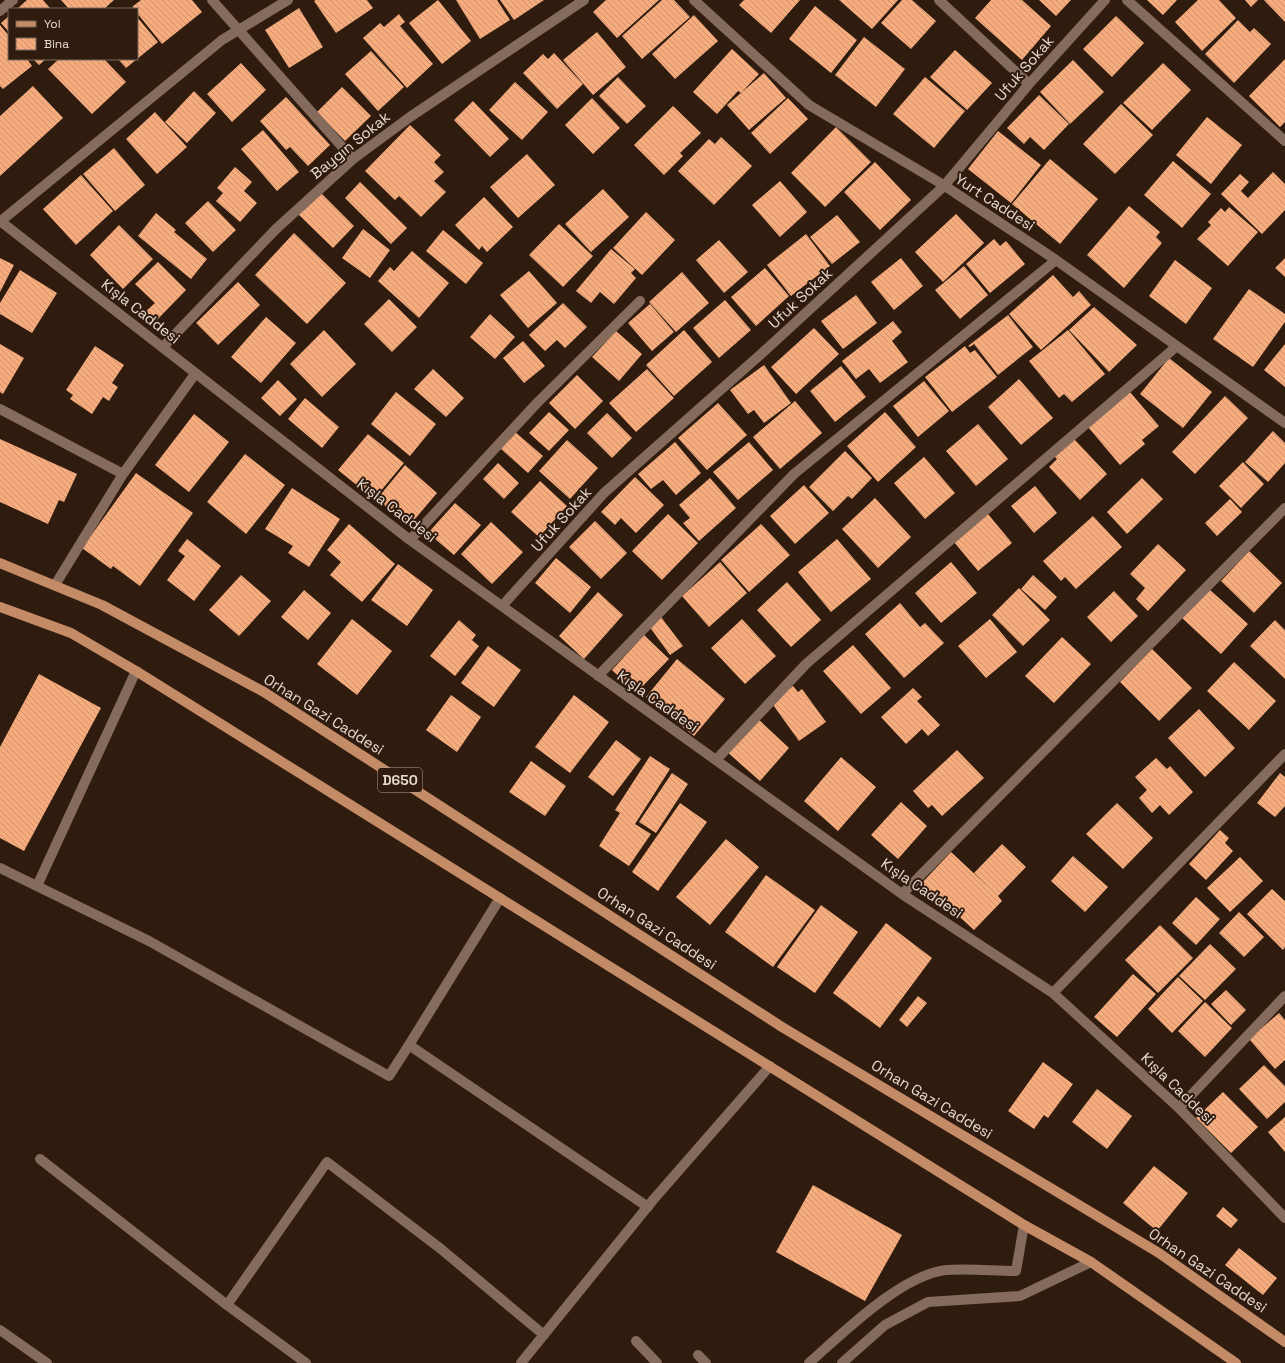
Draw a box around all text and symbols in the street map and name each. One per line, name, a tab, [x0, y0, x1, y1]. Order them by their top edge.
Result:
legend	[8, 8, 138, 60]
text: Yol	[44, 16, 61, 32]
street label: Ufuk Sokak	[990, 31, 1058, 105]
text: Bina	[44, 36, 69, 52]
street label: Baygın Sokak	[306, 107, 394, 183]
street label: Yurt Caddesi	[951, 169, 1039, 235]
street label: Ufuk Sokak	[764, 264, 836, 332]
street label: Kışla Caddesi	[98, 274, 184, 348]
street label: Kışla Caddesi	[353, 474, 441, 546]
street label: Ufuk Sokak	[527, 483, 595, 555]
street label: Kışla Caddesi	[614, 666, 702, 736]
street label: Orhan Gazi Caddesi	[260, 669, 388, 759]
road number: D650	[378, 768, 422, 792]
street label: Kışla Caddesi	[877, 854, 967, 922]
street label: Orhan Gazi Caddesi	[594, 882, 720, 974]
street label: Kışla Caddesi	[1137, 1048, 1219, 1128]
street label: Orhan Gazi Caddesi	[868, 1055, 996, 1143]
street label: Orhan Gazi Caddesi	[1145, 1223, 1271, 1317]

